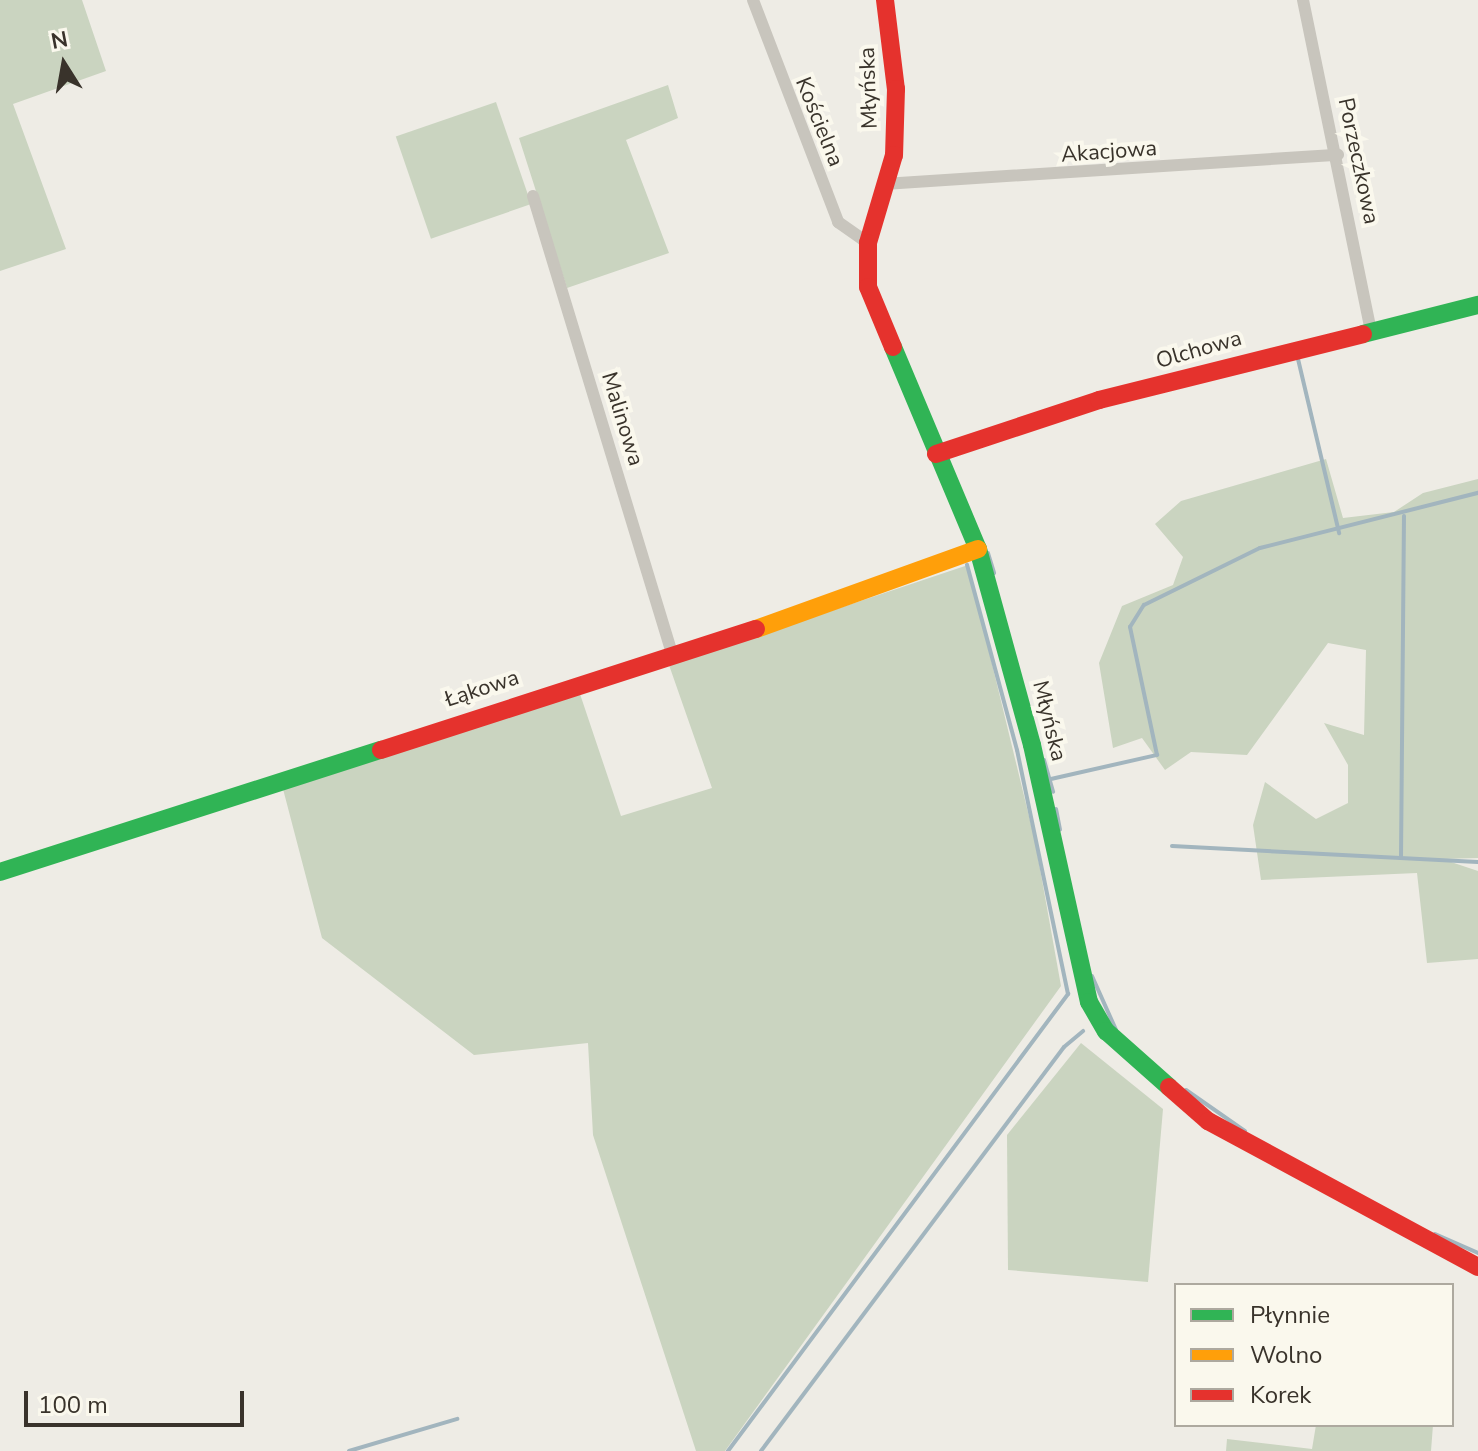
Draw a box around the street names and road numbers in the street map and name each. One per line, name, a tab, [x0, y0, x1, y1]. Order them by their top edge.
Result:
street label: Młyńska	[854, 47, 884, 129]
street label: Kościelna	[789, 73, 849, 171]
street label: Porzeczkowa	[1332, 95, 1384, 227]
street label: Akacjowa	[1060, 135, 1158, 169]
street label: Olchowa	[1153, 325, 1245, 375]
street label: Malinowa	[595, 369, 649, 469]
street label: Łąkowa	[442, 665, 522, 713]
street label: Młyńska	[1026, 678, 1072, 764]

